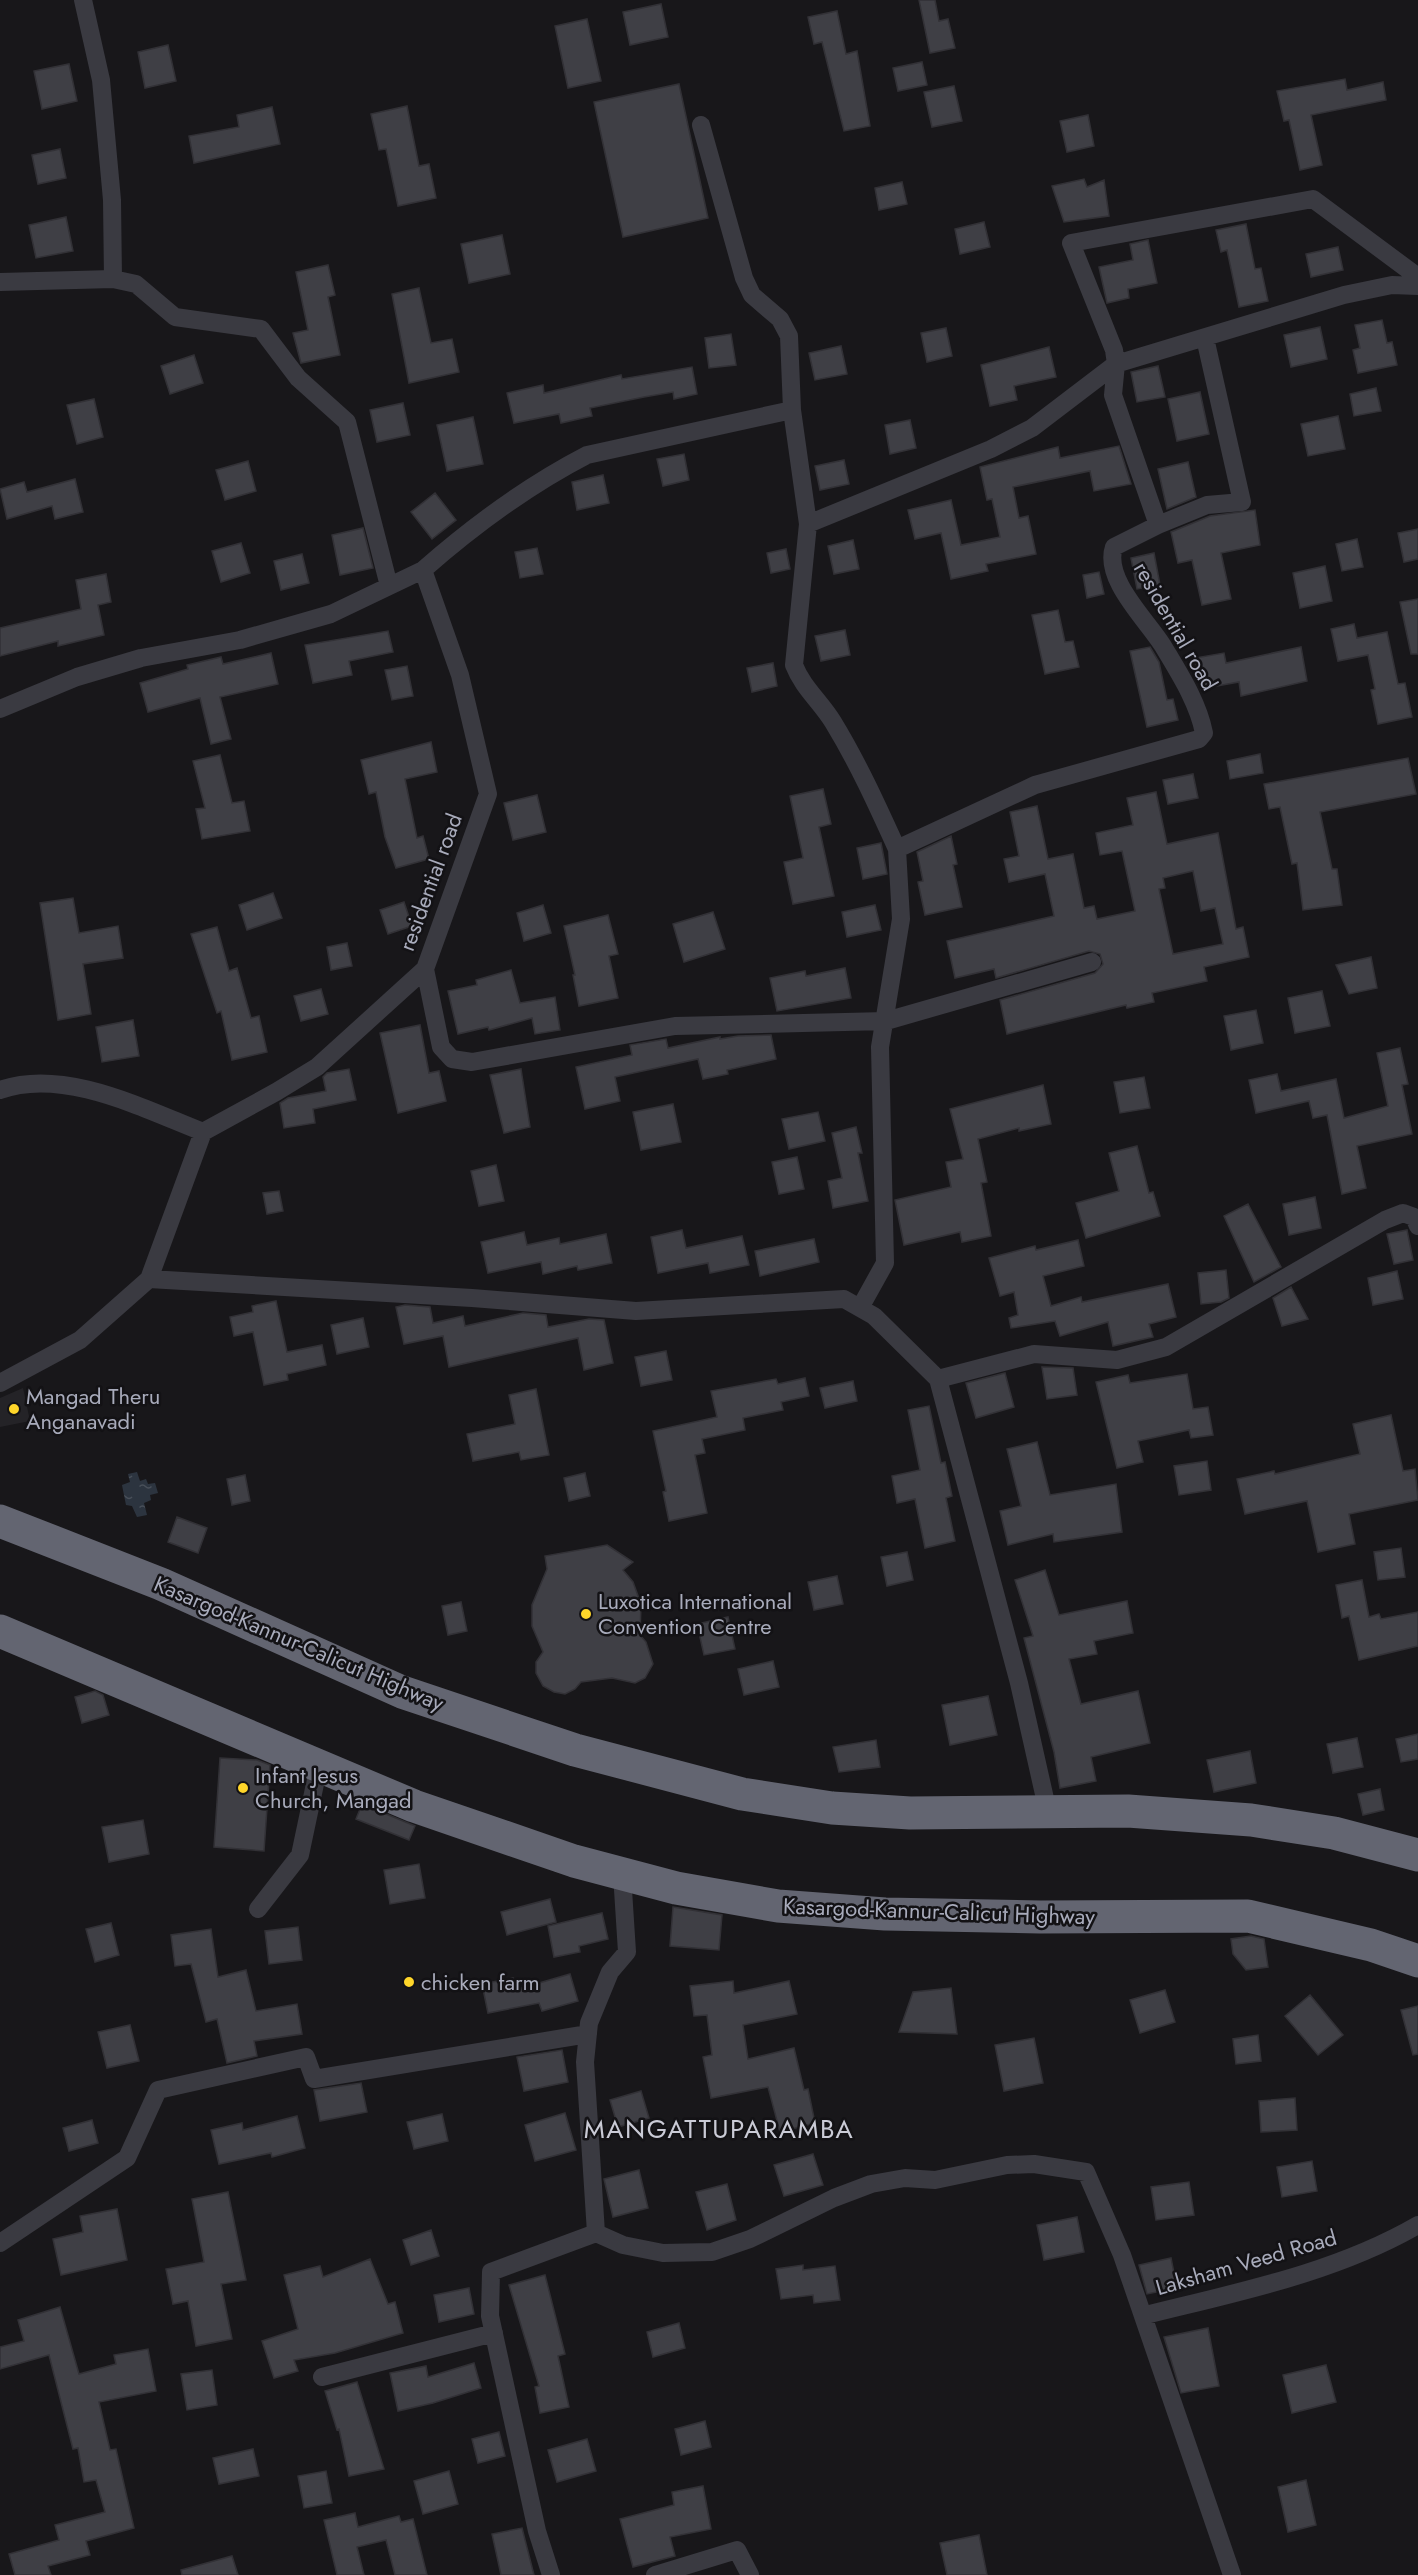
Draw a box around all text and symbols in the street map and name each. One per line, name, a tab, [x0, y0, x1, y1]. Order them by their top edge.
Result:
street label: residential road	[1126, 556, 1226, 696]
street label: residential road	[390, 809, 470, 955]
place label: Mangad Theru Anganavadi	[26, 1380, 160, 1437]
marker: Mangad Theru Anganavadi	[7, 1402, 21, 1416]
street label: Kasargod-Kannur-Calicut Highway	[149, 1567, 449, 1719]
place label: Luxotica International Convention Centre	[598, 1585, 792, 1642]
marker: Luxotica International Convention Centre	[579, 1607, 593, 1621]
place label: Infant Jesus Church, Mangad	[255, 1759, 411, 1816]
marker: Infant Jesus Church, Mangad	[236, 1781, 250, 1795]
street label: Kasargod-Kannur-Calicut Highway	[782, 1890, 1096, 1932]
place label: chicken farm	[421, 1966, 540, 1998]
marker: chicken farm	[402, 1975, 416, 1989]
district label: MANGATTUPARAMBA	[584, 2110, 854, 2148]
street label: Laksham Veed Road	[1152, 2221, 1340, 2303]

